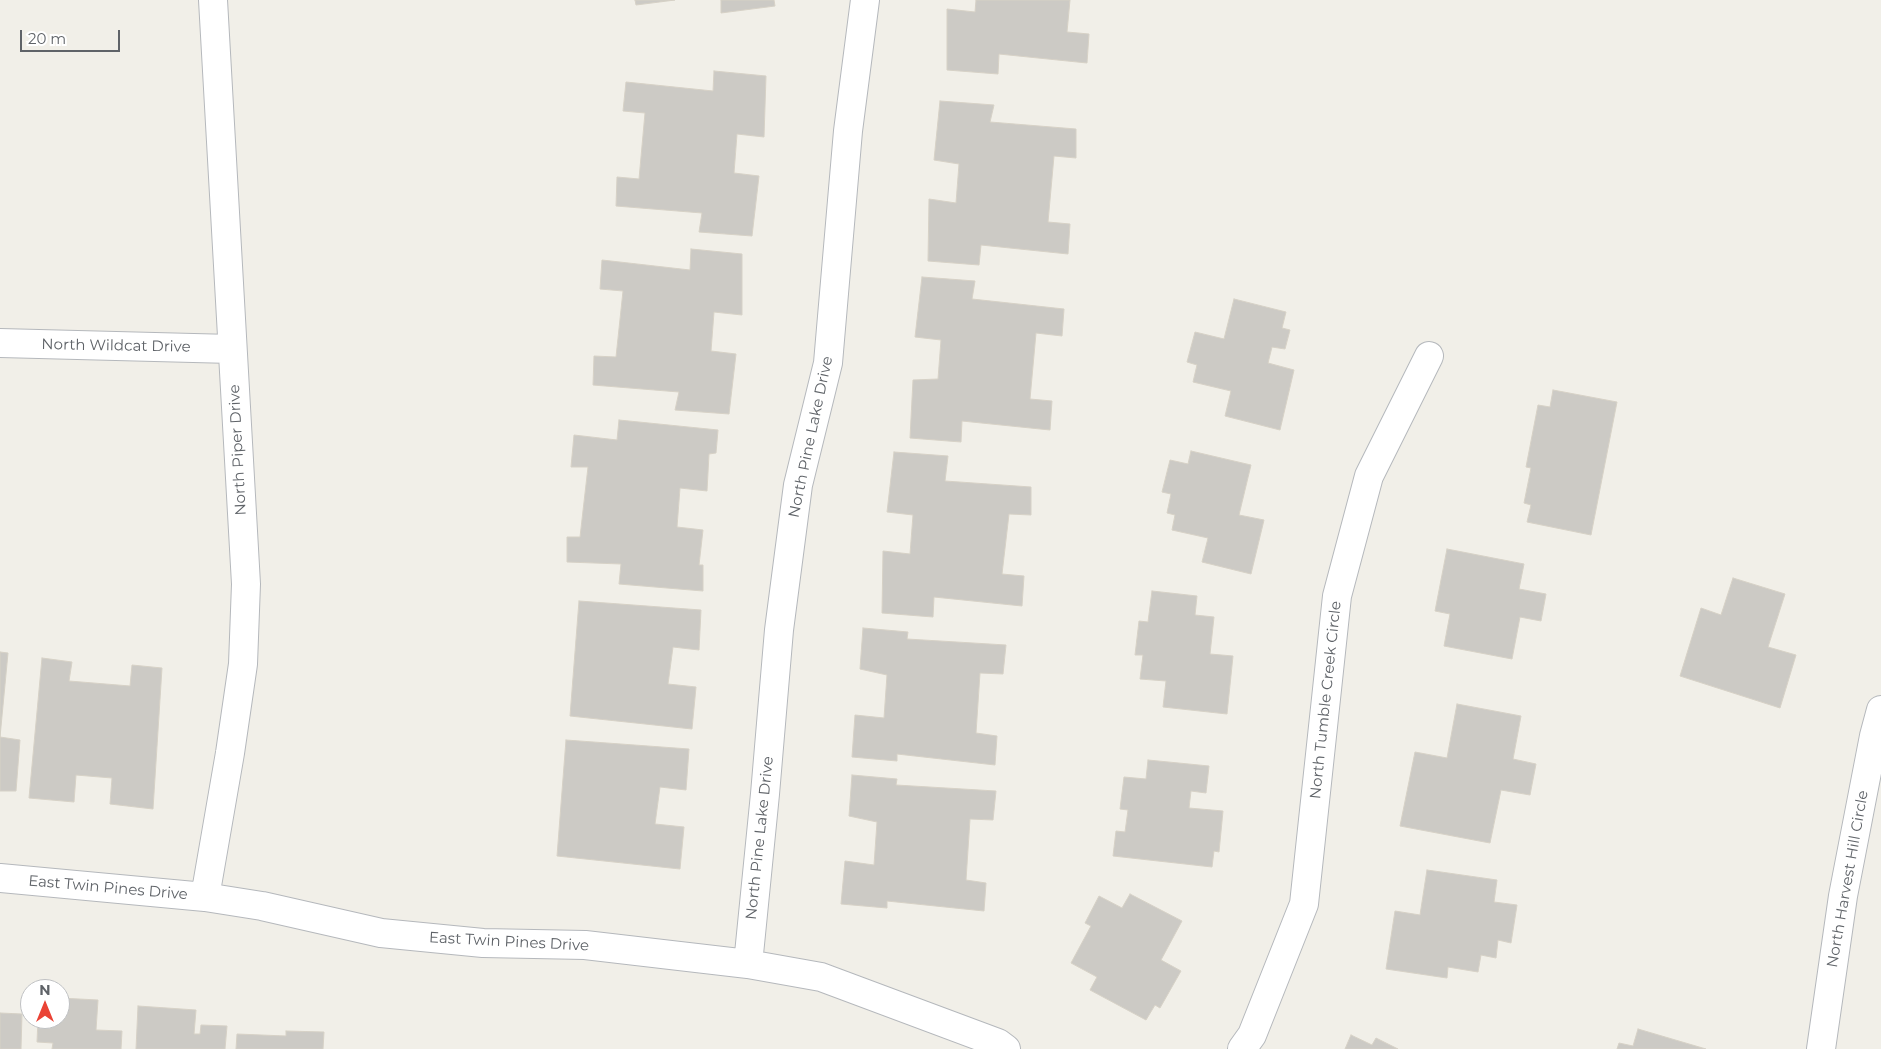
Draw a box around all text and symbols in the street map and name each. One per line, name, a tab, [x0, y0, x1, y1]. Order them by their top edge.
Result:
scale bar	[22, 20, 122, 52]
text: 20 m	[28, 29, 66, 48]
street label: North Wildcat Drive	[41, 336, 191, 356]
street label: North Pine Lake Drive	[785, 355, 837, 519]
street label: North Piper Drive	[226, 384, 250, 516]
street label: North Tumble Creek Circle	[1307, 600, 1345, 800]
street label: North Pine Lake Drive	[742, 755, 778, 921]
street label: North Harvest Hill Circle	[1824, 789, 1872, 969]
street label: East Twin Pines Drive	[27, 872, 189, 904]
street label: East Twin Pines Drive	[429, 929, 589, 955]
north arrow	[20, 979, 70, 1029]
text: N	[39, 981, 51, 999]

